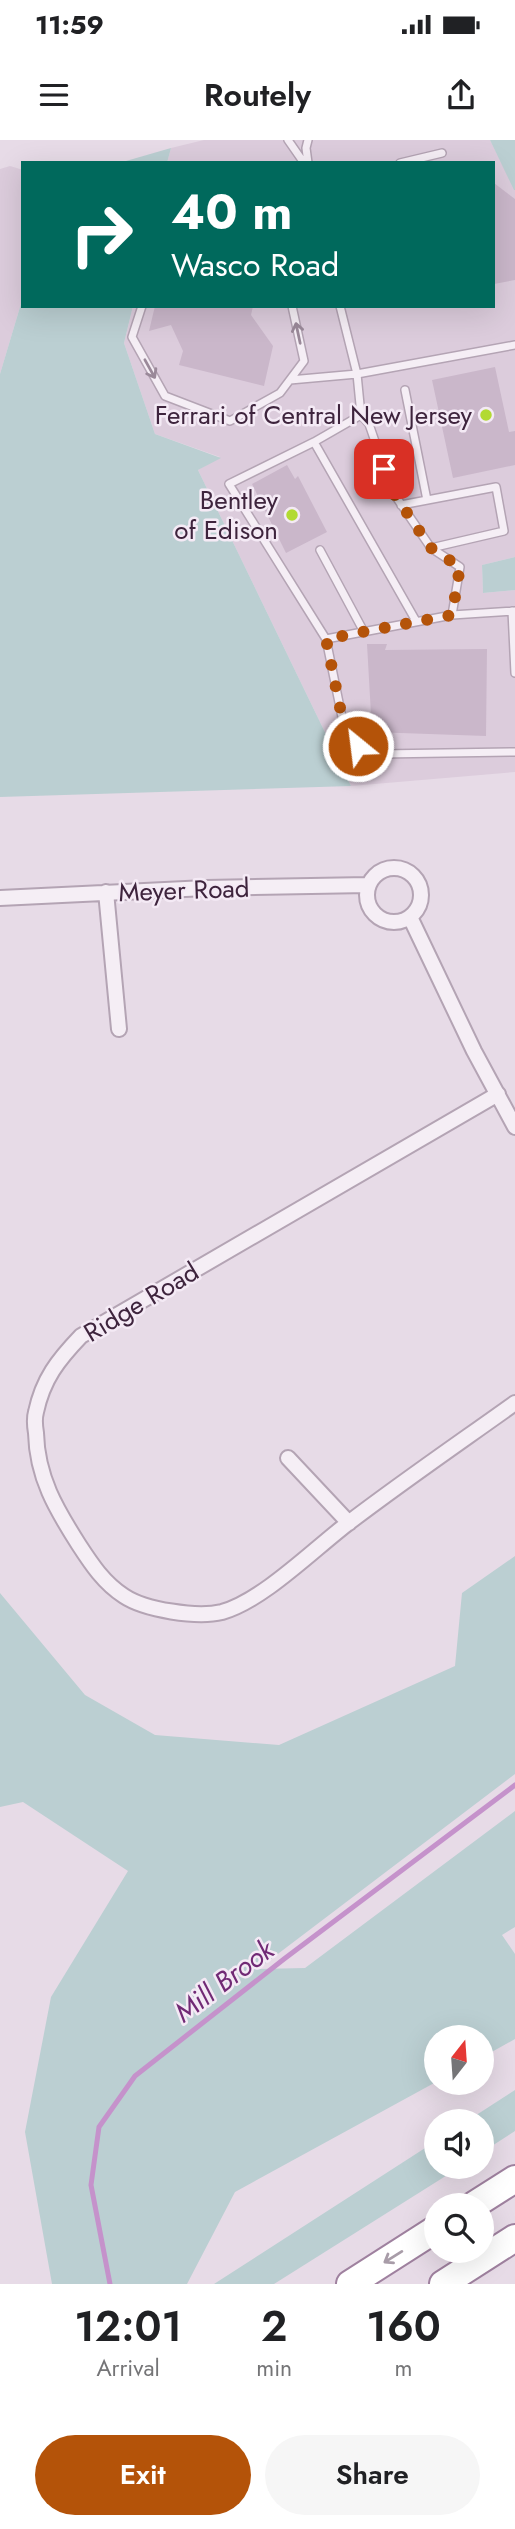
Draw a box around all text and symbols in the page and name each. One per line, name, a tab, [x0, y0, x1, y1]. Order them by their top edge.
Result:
text: 11:59	[35, 6, 104, 44]
text: Routely	[204, 72, 311, 118]
icon: menu	[35, 76, 73, 114]
icon: share	[442, 76, 480, 114]
text: 40 m	[171, 177, 293, 247]
icon: right	[56, 189, 147, 280]
text: Wasco Road	[171, 242, 339, 288]
one-way arrow	[290, 322, 304, 345]
one-way arrow	[143, 358, 157, 378]
place label: Ferrari of Central New Jersey	[155, 396, 473, 434]
marker: Ferrari of Central New Jersey	[478, 407, 494, 423]
pin	[354, 439, 414, 499]
icon: arrive	[365, 450, 403, 488]
place label: Bentley of Edison	[174, 481, 279, 549]
marker: Bentley of Edison	[284, 507, 300, 523]
position arrow	[321, 709, 395, 783]
street label: Meyer Road	[118, 869, 250, 911]
street label: Ridge Road	[76, 1253, 206, 1351]
water label: Mill Brook	[165, 1929, 283, 2032]
north arrow	[424, 2025, 494, 2095]
map controls	[424, 2025, 494, 2263]
button: sound	[424, 2109, 494, 2179]
button: search	[424, 2193, 494, 2263]
one-way arrow	[384, 2249, 403, 2264]
text: 12:01	[74, 2296, 182, 2357]
text: 2	[261, 2296, 287, 2357]
text: 160	[366, 2296, 441, 2357]
text: Arrival	[96, 2351, 160, 2385]
text: min	[256, 2351, 292, 2385]
text: m	[395, 2351, 413, 2385]
button: Exit	[35, 2435, 251, 2515]
button: Share	[265, 2435, 480, 2515]

